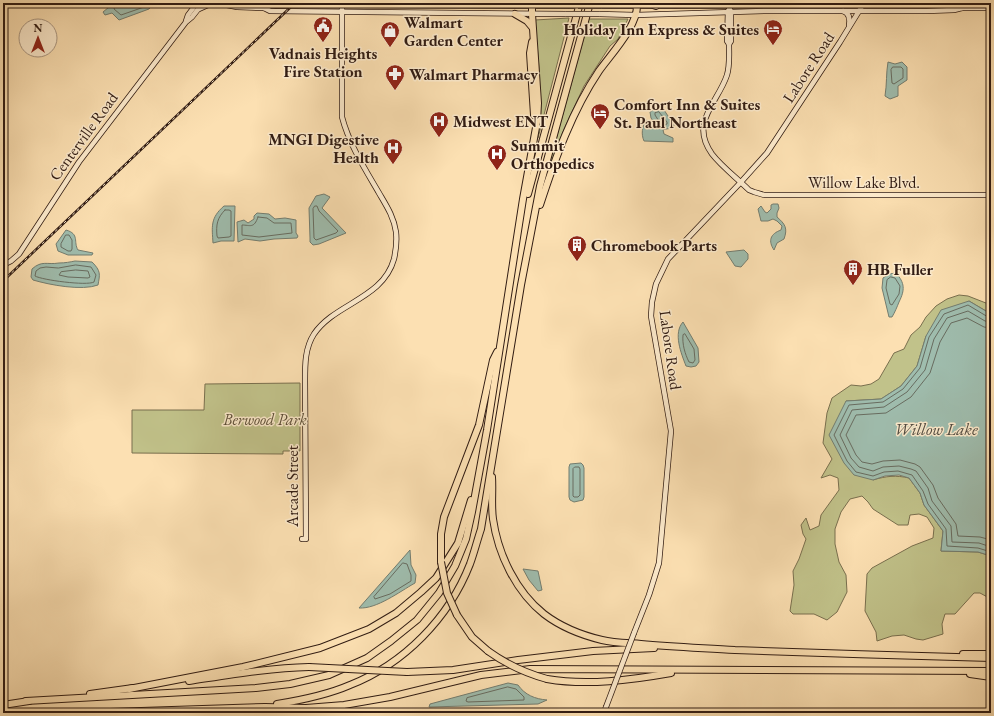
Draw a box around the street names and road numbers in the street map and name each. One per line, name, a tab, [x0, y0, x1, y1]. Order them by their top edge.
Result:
street label: Labore Road	[778, 27, 840, 107]
street label: Centerville Road	[44, 87, 123, 185]
street label: Willow Lake Blvd.	[808, 172, 920, 193]
street label: Labore Road	[655, 309, 687, 392]
street label: Arcade Street	[282, 445, 303, 528]

